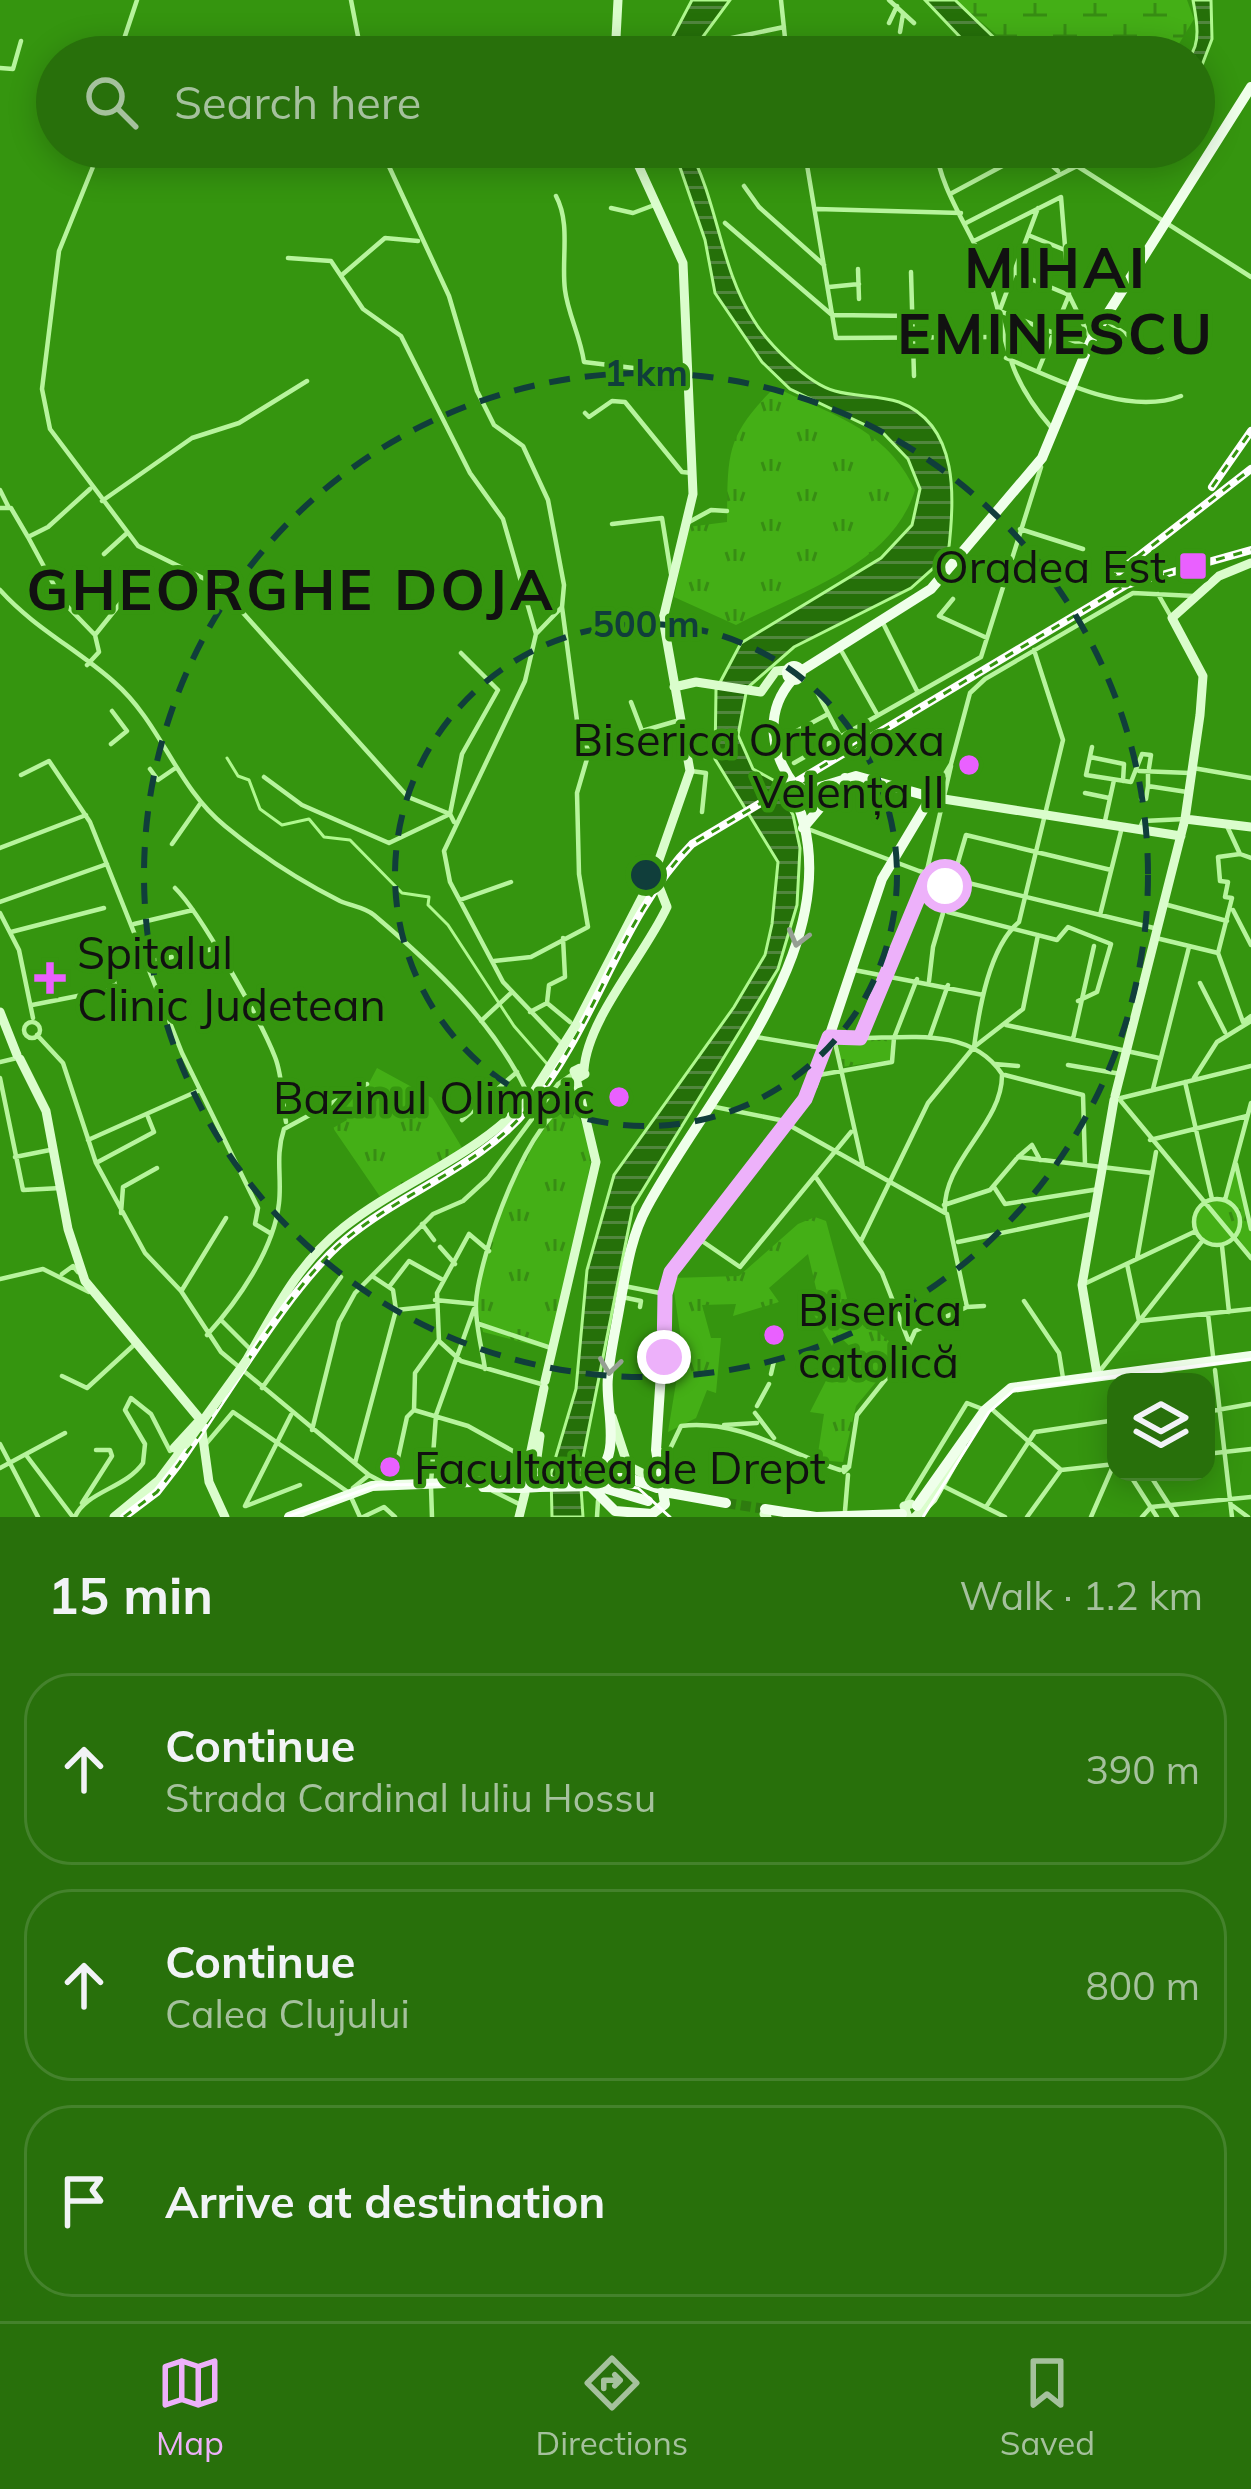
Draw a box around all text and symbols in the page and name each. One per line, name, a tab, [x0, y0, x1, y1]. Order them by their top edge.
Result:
search box	[36, 36, 1215, 168]
icon: search	[78, 69, 144, 135]
text: Search here	[174, 74, 421, 130]
district label: MIHAI EMINESCU	[897, 231, 1215, 368]
text: 1 km	[604, 350, 688, 395]
place label: Oradea Est	[934, 538, 1166, 594]
marker: Oradea Est	[1177, 550, 1209, 582]
district label: GHEORGHE DOJA	[26, 553, 556, 624]
text: 500 m	[592, 601, 700, 646]
place label: Biserica Ortodoxa Velența II	[572, 711, 945, 820]
marker: Biserica Ortodoxa Velența II	[956, 752, 982, 778]
centre of rings	[625, 854, 667, 896]
route start	[918, 859, 972, 913]
place label: Spitalul Clinic Judetean	[77, 924, 386, 1032]
one-way arrow	[787, 927, 812, 947]
marker: Spitalul Clinic Judetean	[34, 962, 66, 994]
place label: Bazinul Olimpic	[273, 1069, 595, 1125]
marker: Bazinul Olimpic	[606, 1084, 632, 1110]
place label: Biserica catolică	[798, 1281, 962, 1389]
marker: Biserica catolică	[761, 1322, 787, 1348]
route end	[637, 1330, 691, 1384]
one-way arrow	[598, 1357, 624, 1376]
map controls	[1107, 1373, 1215, 1481]
button: layers	[1107, 1373, 1215, 1481]
place label: Facultatea de Drept	[414, 1439, 826, 1495]
marker: Facultatea de Drept	[377, 1454, 403, 1480]
text: 15 min	[48, 1563, 213, 1627]
text: Walk · 1.2 km	[960, 1571, 1203, 1620]
text: Continue	[165, 1717, 355, 1773]
icon: ahead	[51, 1736, 117, 1802]
text: 390 m	[1085, 1745, 1200, 1794]
text: Strada Cardinal Iuliu Hossu	[165, 1773, 656, 1822]
text: Continue	[165, 1933, 355, 1989]
icon: ahead	[51, 1952, 117, 2018]
text: 800 m	[1085, 1961, 1200, 2010]
text: Calea Clujului	[165, 1989, 410, 2038]
icon: arrive	[51, 2168, 117, 2234]
text: Arrive at destination	[165, 2173, 605, 2229]
tab: Map	[156, 2350, 224, 2463]
tab: Directions	[536, 2350, 688, 2463]
tab: Saved	[1000, 2350, 1095, 2463]

